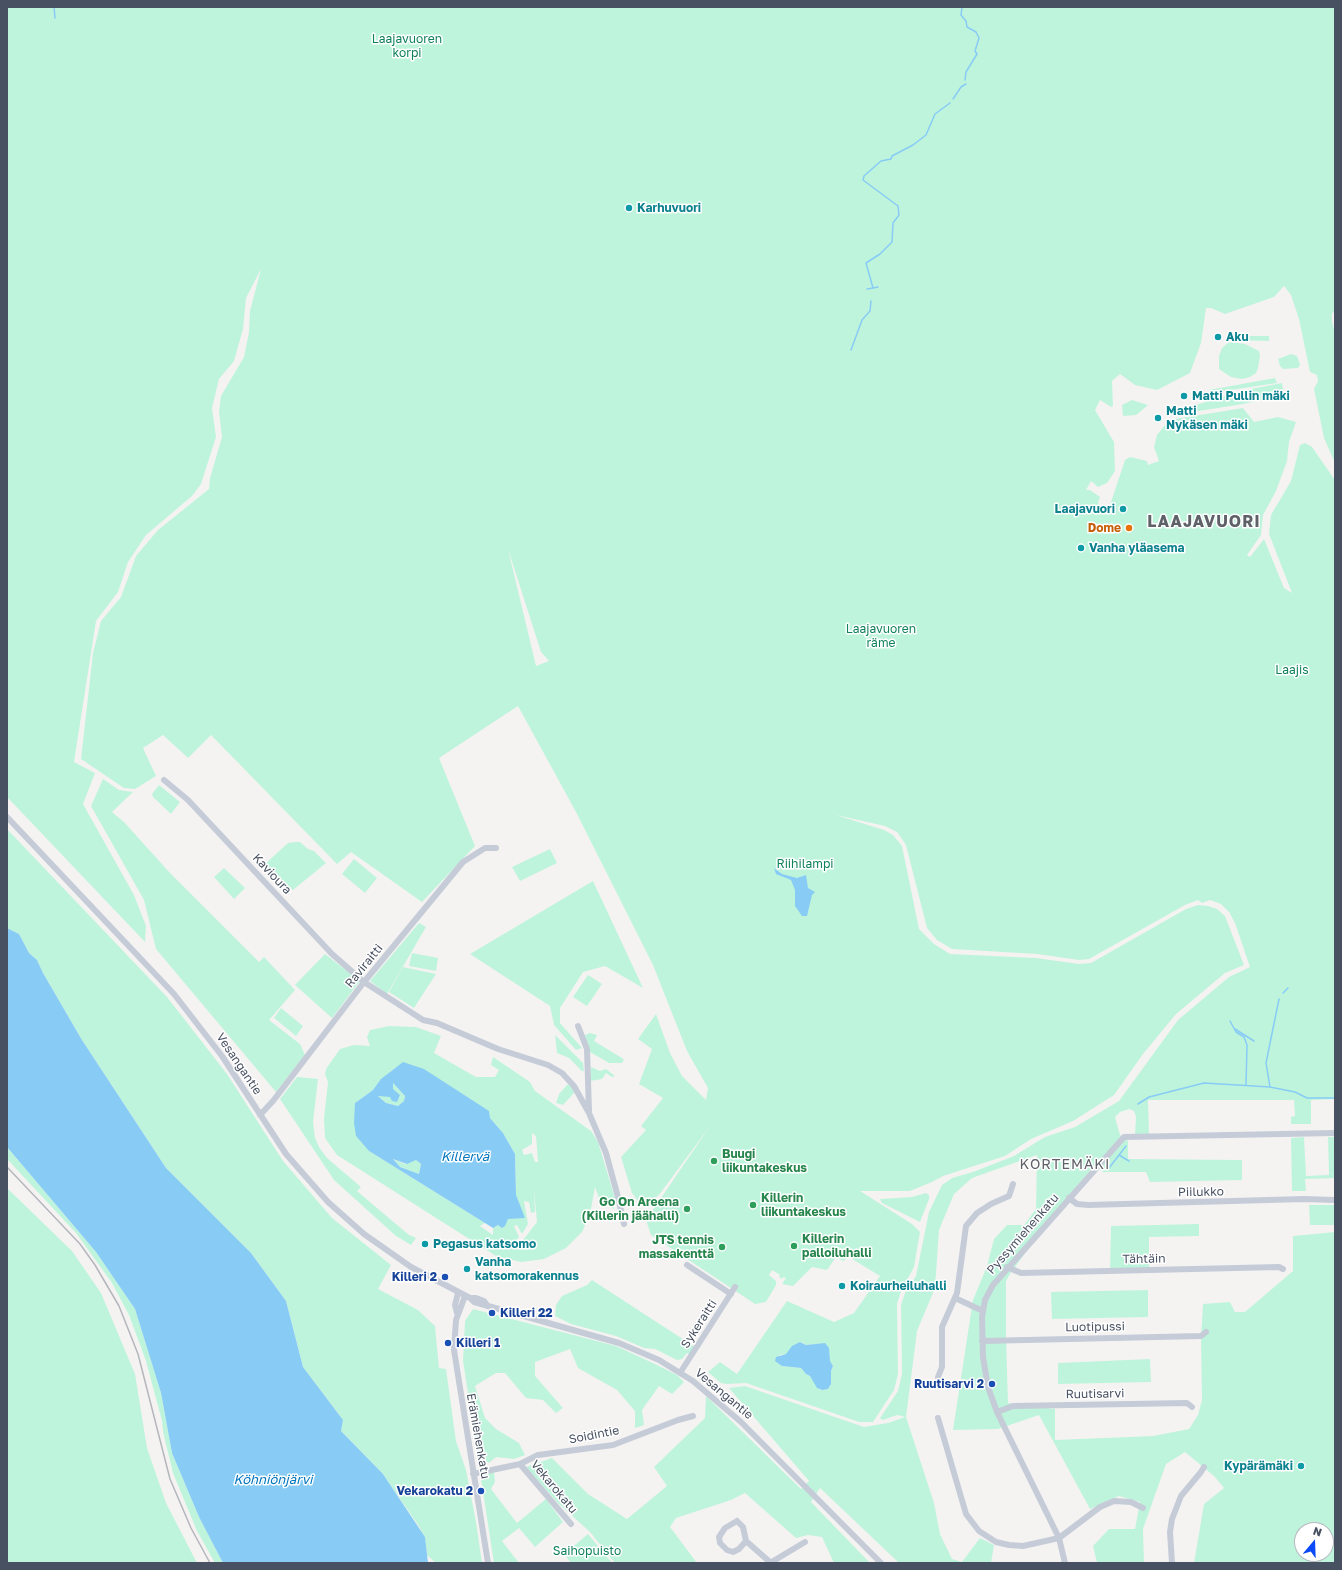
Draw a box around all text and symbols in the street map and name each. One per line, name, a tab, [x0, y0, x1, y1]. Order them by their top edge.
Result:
park label: Laajavuoren korpi	[372, 32, 442, 60]
place label: Karhuvuori	[637, 201, 701, 215]
marker: Karhuvuori	[624, 203, 634, 213]
place label: Aku	[1226, 330, 1249, 344]
marker: Aku	[1213, 332, 1223, 342]
place label: Matti Pullin mäki	[1192, 389, 1290, 403]
marker: Matti Pullin mäki	[1179, 391, 1189, 401]
place label: Matti Nykäsen mäki	[1166, 404, 1248, 432]
marker: Matti Nykäsen mäki	[1153, 413, 1163, 423]
place label: Laajavuori	[1055, 502, 1115, 516]
marker: Laajavuori	[1118, 504, 1128, 514]
district label: LAAJAVUORI	[1147, 512, 1261, 532]
place label: Dome	[1088, 521, 1121, 535]
marker: Dome	[1124, 523, 1134, 533]
place label: Vanha yläasema	[1089, 541, 1185, 555]
marker: Vanha yläasema	[1076, 543, 1086, 553]
park label: Laajavuoren räme	[846, 622, 916, 650]
park label: Laajis	[1275, 663, 1309, 677]
street label: Kavioura	[250, 851, 294, 897]
park label: Riihilampi	[776, 857, 834, 871]
street label: Raviraitti	[342, 941, 386, 991]
street label: Vesangantie	[213, 1030, 265, 1098]
place label: Buugi liikuntakeskus	[722, 1147, 807, 1175]
water label: Killervä	[441, 1149, 489, 1165]
marker: Buugi liikuntakeskus	[709, 1156, 719, 1166]
district label: KORTEMÄKI	[1020, 1157, 1110, 1173]
street label: Piilukko	[1178, 1184, 1224, 1200]
place label: Killerin liikuntakeskus	[761, 1191, 846, 1219]
street label: Pyssymiehenkatu	[984, 1191, 1062, 1277]
place label: Go On Areena (Killerin jäähalli)	[582, 1195, 679, 1223]
marker: Killerin liikuntakeskus	[748, 1200, 758, 1210]
marker: Go On Areena (Killerin jäähalli)	[682, 1204, 692, 1214]
place label: Killerin palloiluhalli	[802, 1232, 872, 1260]
place label: JTS tennis massakenttä	[639, 1233, 714, 1261]
place label: Pegasus katsomo	[433, 1237, 536, 1251]
marker: Pegasus katsomo	[420, 1239, 430, 1249]
marker: Killerin palloiluhalli	[789, 1241, 799, 1251]
marker: JTS tennis massakenttä	[717, 1242, 727, 1252]
street label: Tähtäin	[1122, 1251, 1166, 1267]
place label: Vanha katsomorakennus	[475, 1255, 579, 1283]
marker: Vanha katsomorakennus	[462, 1264, 472, 1274]
place label: Killeri 2	[392, 1270, 437, 1284]
marker: Killeri 2	[440, 1272, 450, 1282]
place label: Koiraurheiluhalli	[850, 1279, 947, 1293]
marker: Koiraurheiluhalli	[837, 1281, 847, 1291]
street label: Sykeraitti	[678, 1297, 720, 1351]
place label: Killeri 22	[500, 1306, 553, 1320]
marker: Killeri 22	[487, 1308, 497, 1318]
street label: Luotipussi	[1065, 1319, 1125, 1335]
place label: Killeri 1	[456, 1336, 500, 1350]
marker: Killeri 1	[443, 1338, 453, 1348]
street label: Vesangantie	[692, 1366, 756, 1422]
place label: Ruutisarvi 2	[914, 1377, 984, 1391]
marker: Ruutisarvi 2	[987, 1379, 997, 1389]
street label: Ruutisarvi	[1066, 1386, 1124, 1402]
street label: Erämiehenkatu	[463, 1392, 493, 1480]
street label: Soidintie	[568, 1423, 620, 1447]
street label: Vekarokatu	[528, 1458, 580, 1516]
place label: Kypärämäki	[1224, 1459, 1293, 1473]
marker: Kypärämäki	[1296, 1461, 1306, 1471]
water label: Köhniönjärvi	[234, 1472, 312, 1488]
place label: Vekarokatu 2	[397, 1484, 473, 1498]
marker: Vekarokatu 2	[476, 1486, 486, 1496]
north arrow	[1294, 1522, 1334, 1562]
text: N	[1312, 1524, 1324, 1539]
park label: Saihopuisto	[553, 1544, 621, 1558]

